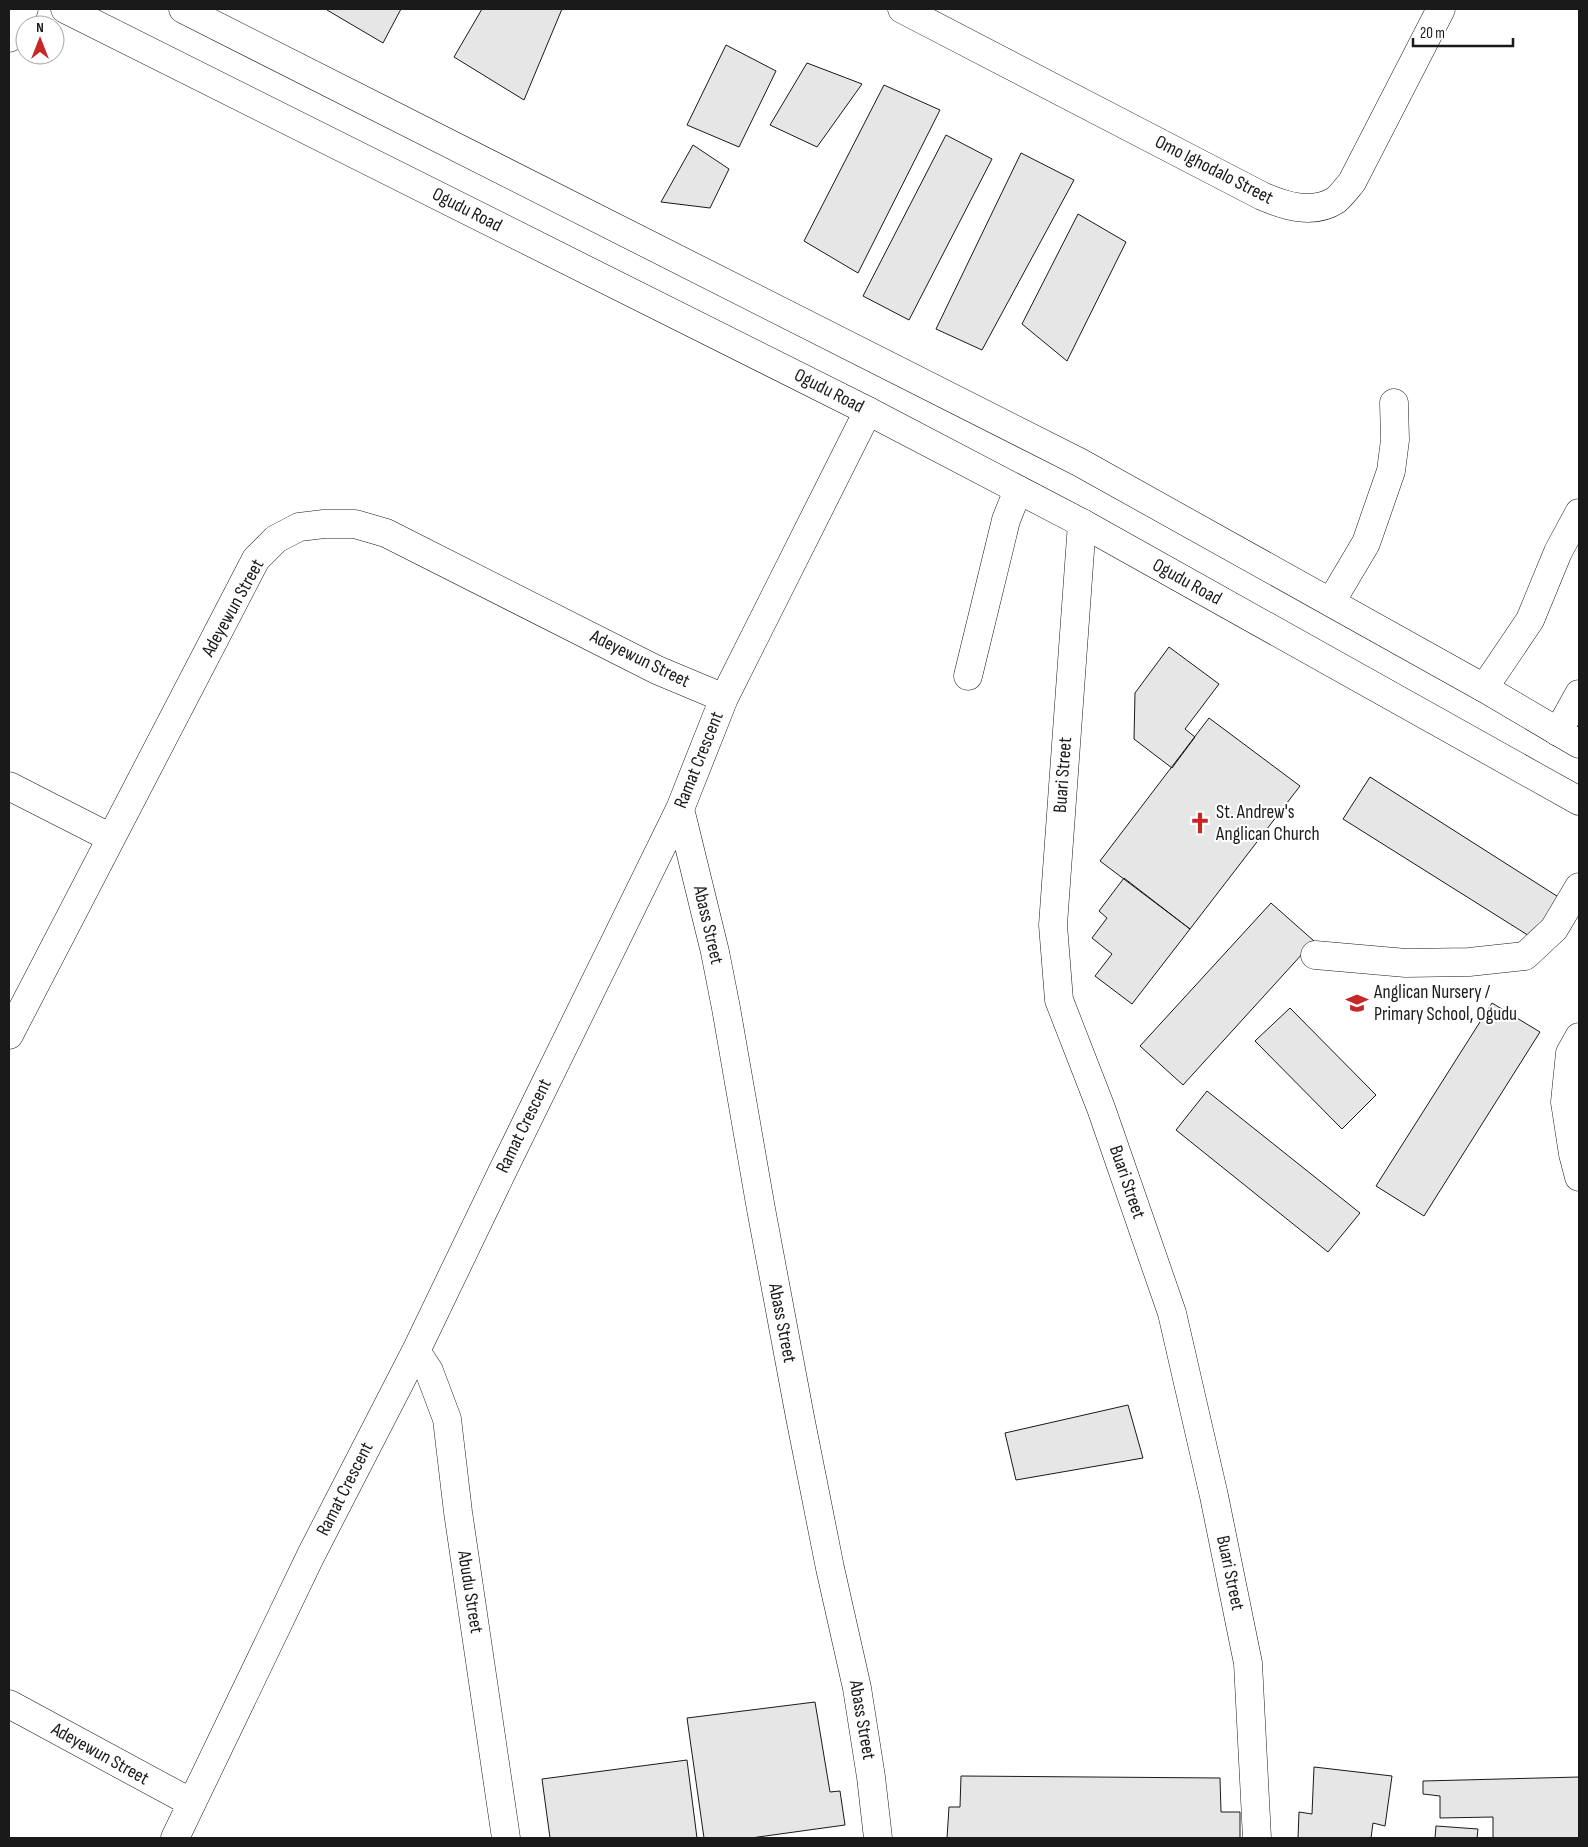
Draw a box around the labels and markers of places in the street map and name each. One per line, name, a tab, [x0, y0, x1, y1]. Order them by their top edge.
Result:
place label: St. Andrew's Anglican Church	[1215, 801, 1320, 846]
church icon: St. Andrew's Anglican Church	[1187, 810, 1213, 836]
place label: Anglican Nursery / Primary School, Ogudu	[1373, 981, 1517, 1026]
school or university icon: Anglican Nursery / Primary School, Ogudu	[1344, 990, 1370, 1016]

